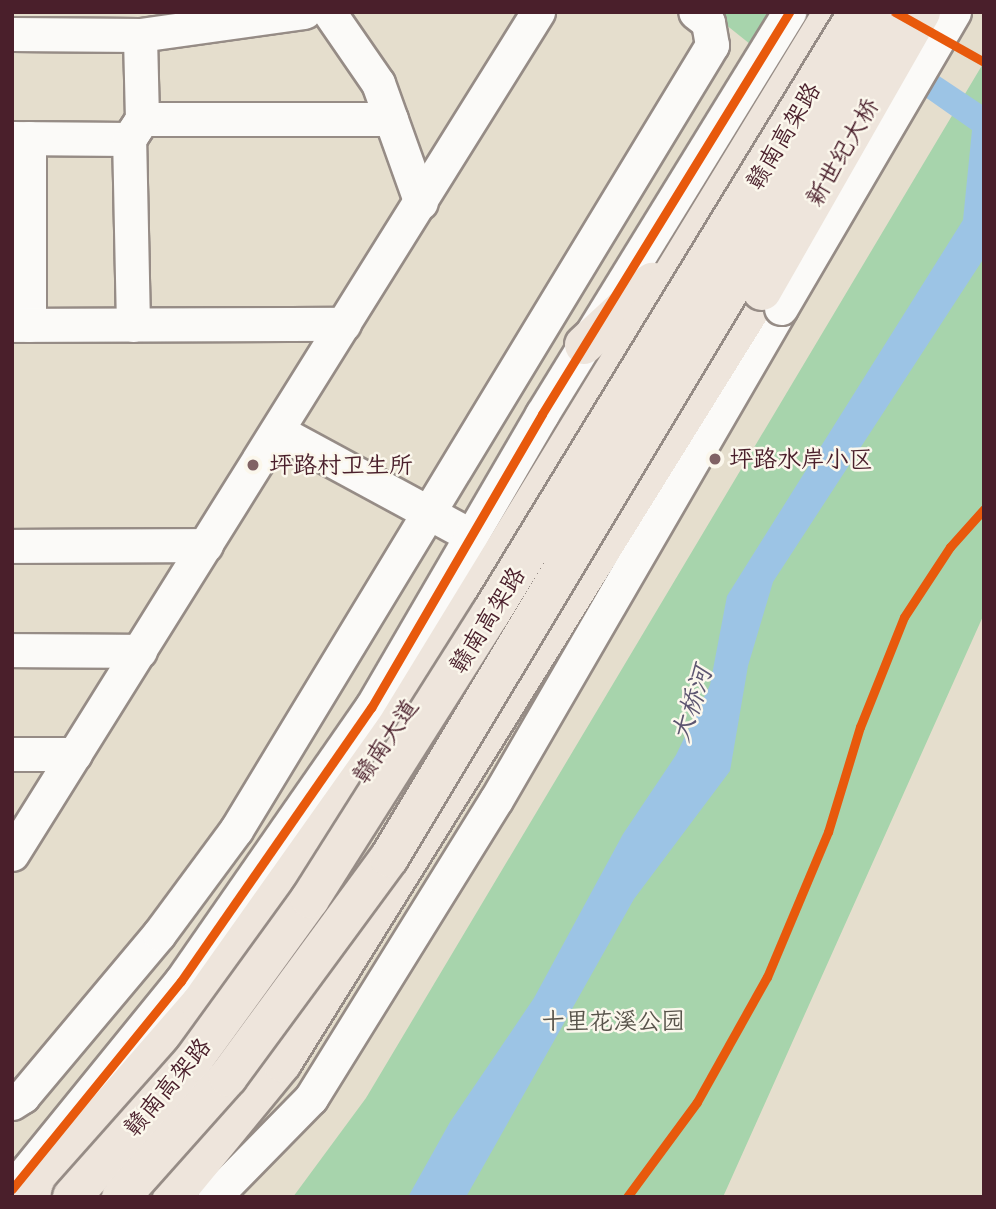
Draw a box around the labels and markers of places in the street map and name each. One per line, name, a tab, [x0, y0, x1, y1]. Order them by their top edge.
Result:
place label: 坪路水岸小区	[729, 445, 873, 473]
place label: 坪路村卫生所	[269, 451, 413, 479]
marker: 坪路水岸小区	[707, 451, 723, 467]
marker: 坪路村卫生所	[243, 455, 263, 475]

